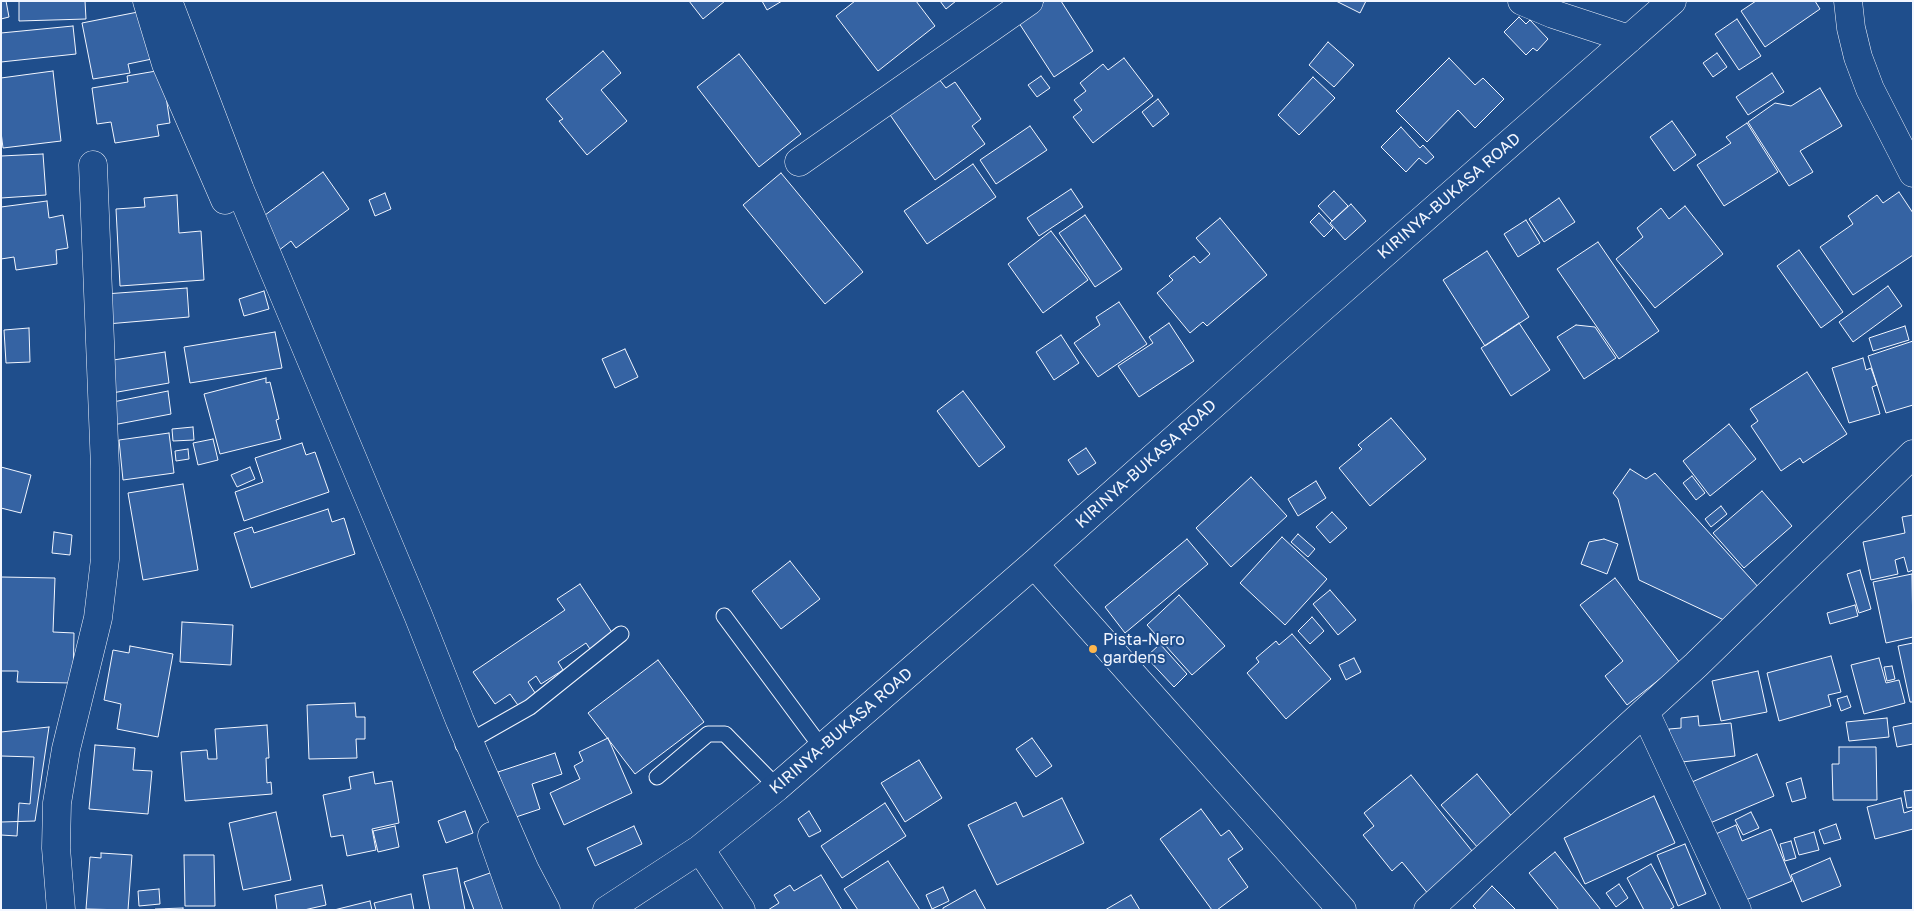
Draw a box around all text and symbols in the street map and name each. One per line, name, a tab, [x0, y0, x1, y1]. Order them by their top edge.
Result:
street label: KIRINYA-BUKASA ROAD	[1374, 129, 1524, 263]
street label: KIRINYA-BUKASA ROAD	[1072, 396, 1220, 532]
place label: Pista-Nero gardens	[1103, 630, 1185, 668]
marker: Pista-Nero gardens	[1087, 643, 1099, 655]
street label: KIRINYA-BUKASA ROAD	[766, 664, 916, 798]

